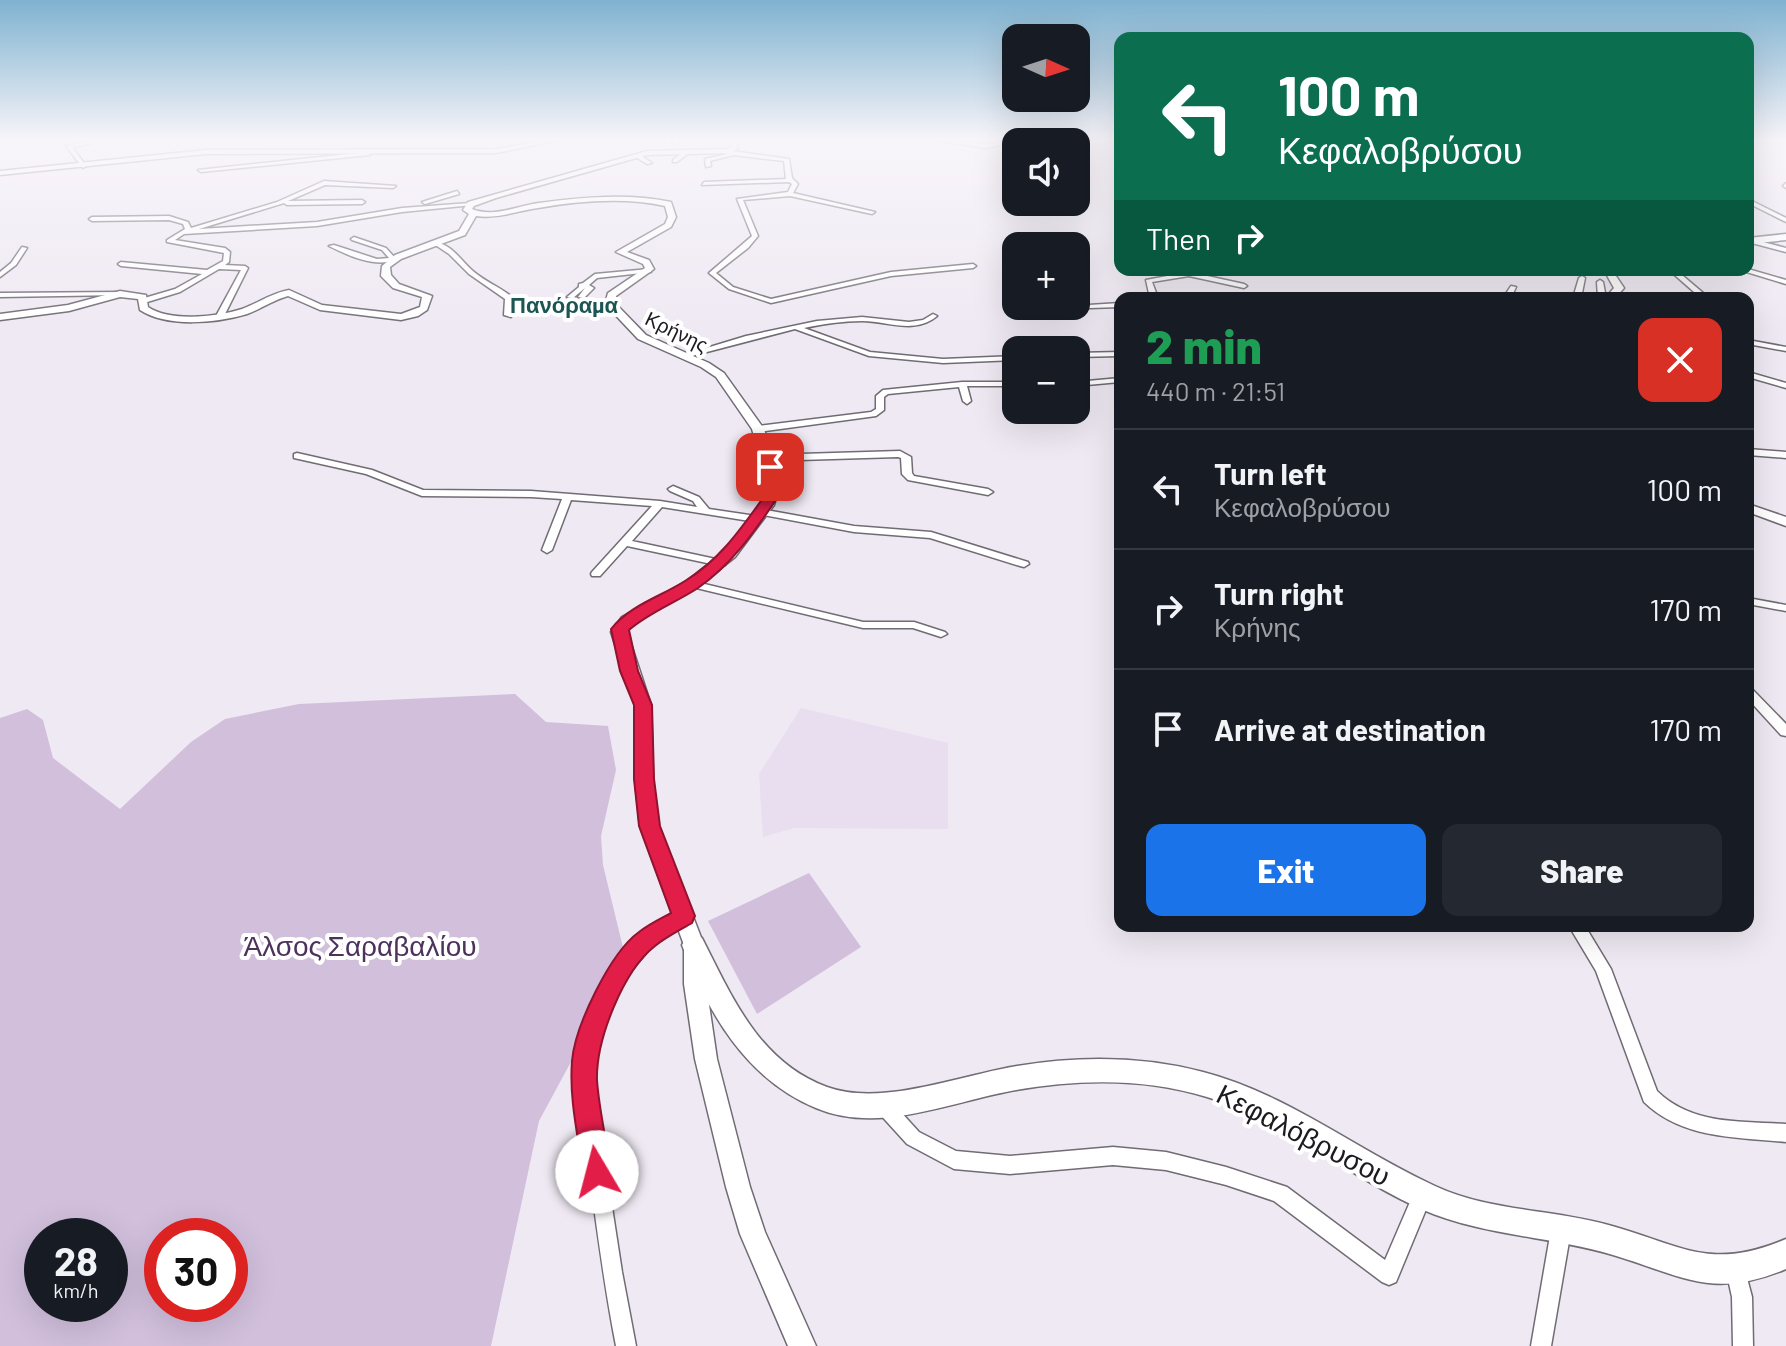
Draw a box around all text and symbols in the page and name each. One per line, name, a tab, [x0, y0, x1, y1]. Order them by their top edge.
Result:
north arrow	[1002, 24, 1090, 112]
map controls	[1002, 24, 1090, 424]
text: 100 m	[1278, 60, 1420, 127]
icon: left	[1146, 64, 1250, 168]
button: sound	[1002, 128, 1090, 216]
text: Κεφαλοβρύσου	[1278, 128, 1523, 171]
icon: right	[1227, 216, 1271, 260]
text: Then	[1146, 220, 1211, 256]
button: +	[1002, 232, 1090, 320]
district label: Πανόραμα	[510, 291, 618, 318]
street label: Κρήνης	[642, 306, 713, 357]
text: 2 min	[1146, 316, 1262, 374]
button: close	[1638, 318, 1722, 402]
button: −	[1002, 336, 1090, 424]
text: 440 m · 21:51	[1146, 375, 1285, 406]
pin	[736, 433, 804, 501]
icon: arrive	[748, 445, 792, 489]
text: Turn left	[1214, 455, 1327, 491]
icon: left	[1146, 467, 1190, 511]
text: 100 m	[1647, 471, 1722, 507]
text: Κεφαλοβρύσου	[1214, 491, 1391, 522]
text: Turn right	[1214, 575, 1344, 611]
icon: right	[1146, 587, 1190, 631]
text: 170 m	[1650, 591, 1722, 627]
text: Κρήνης	[1214, 611, 1301, 642]
icon: arrive	[1146, 707, 1190, 751]
text: Arrive at destination	[1214, 711, 1486, 747]
text: 170 m	[1650, 711, 1722, 747]
button: Exit	[1146, 824, 1426, 916]
button: Share	[1442, 824, 1722, 916]
park label: Άλσος Σαραβαλίου	[243, 928, 477, 962]
street label: Κεφαλόβρυσου	[1212, 1076, 1396, 1192]
position arrow	[555, 1130, 639, 1214]
speed limit sign: 30	[144, 1218, 248, 1322]
text: 28	[54, 1236, 98, 1284]
text: km/h	[53, 1278, 99, 1302]

